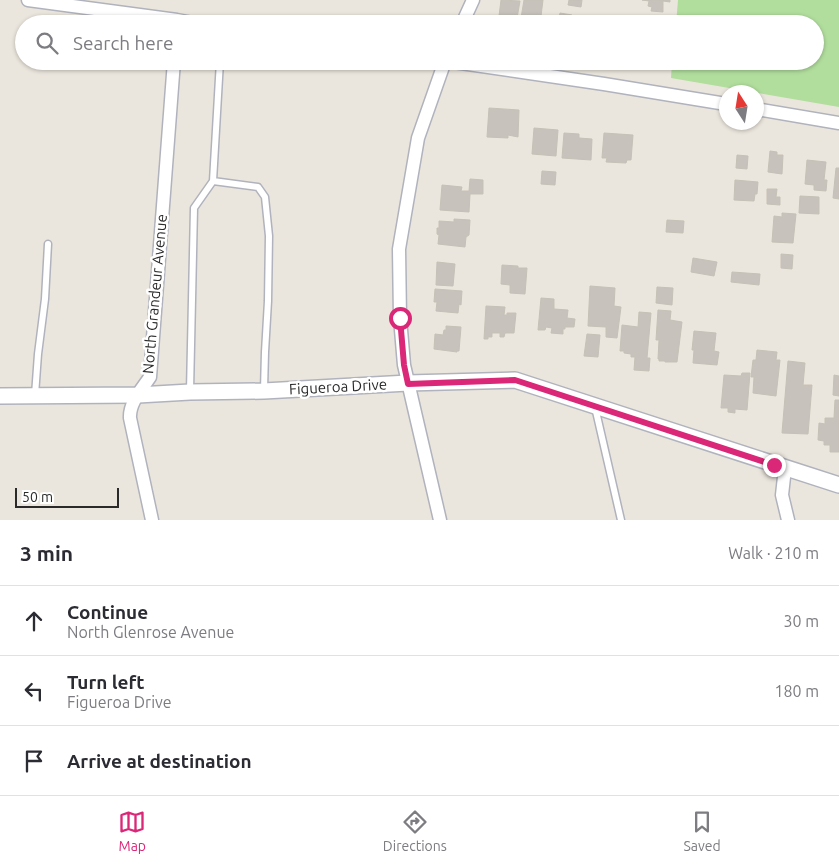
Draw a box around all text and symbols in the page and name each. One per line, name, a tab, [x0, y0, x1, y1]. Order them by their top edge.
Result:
search box	[15, 15, 824, 70]
icon: search	[33, 29, 61, 57]
text: Search here	[73, 32, 173, 54]
north arrow	[719, 85, 764, 130]
street label: North Grandeur Avenue	[139, 213, 170, 375]
route start	[389, 307, 412, 330]
street label: Figueroa Drive	[289, 375, 387, 398]
route end	[763, 454, 786, 477]
scale bar	[15, 485, 119, 508]
text: 50 m	[22, 489, 53, 505]
text: 3 min	[20, 541, 73, 565]
text: Walk · 210 m	[728, 544, 819, 562]
text: Continue	[67, 601, 148, 623]
icon: ahead	[20, 607, 48, 635]
text: 30 m	[783, 612, 819, 630]
text: North Glenrose Avenue	[67, 623, 234, 641]
text: Turn left	[67, 671, 145, 693]
icon: left	[20, 677, 48, 705]
text: 180 m	[774, 682, 819, 700]
text: Figueroa Drive	[67, 693, 172, 711]
icon: arrive	[20, 747, 48, 775]
text: Arrive at destination	[67, 750, 252, 772]
tab: Map	[118, 808, 146, 854]
tab: Directions	[383, 808, 447, 854]
tab: Saved	[683, 808, 721, 854]

